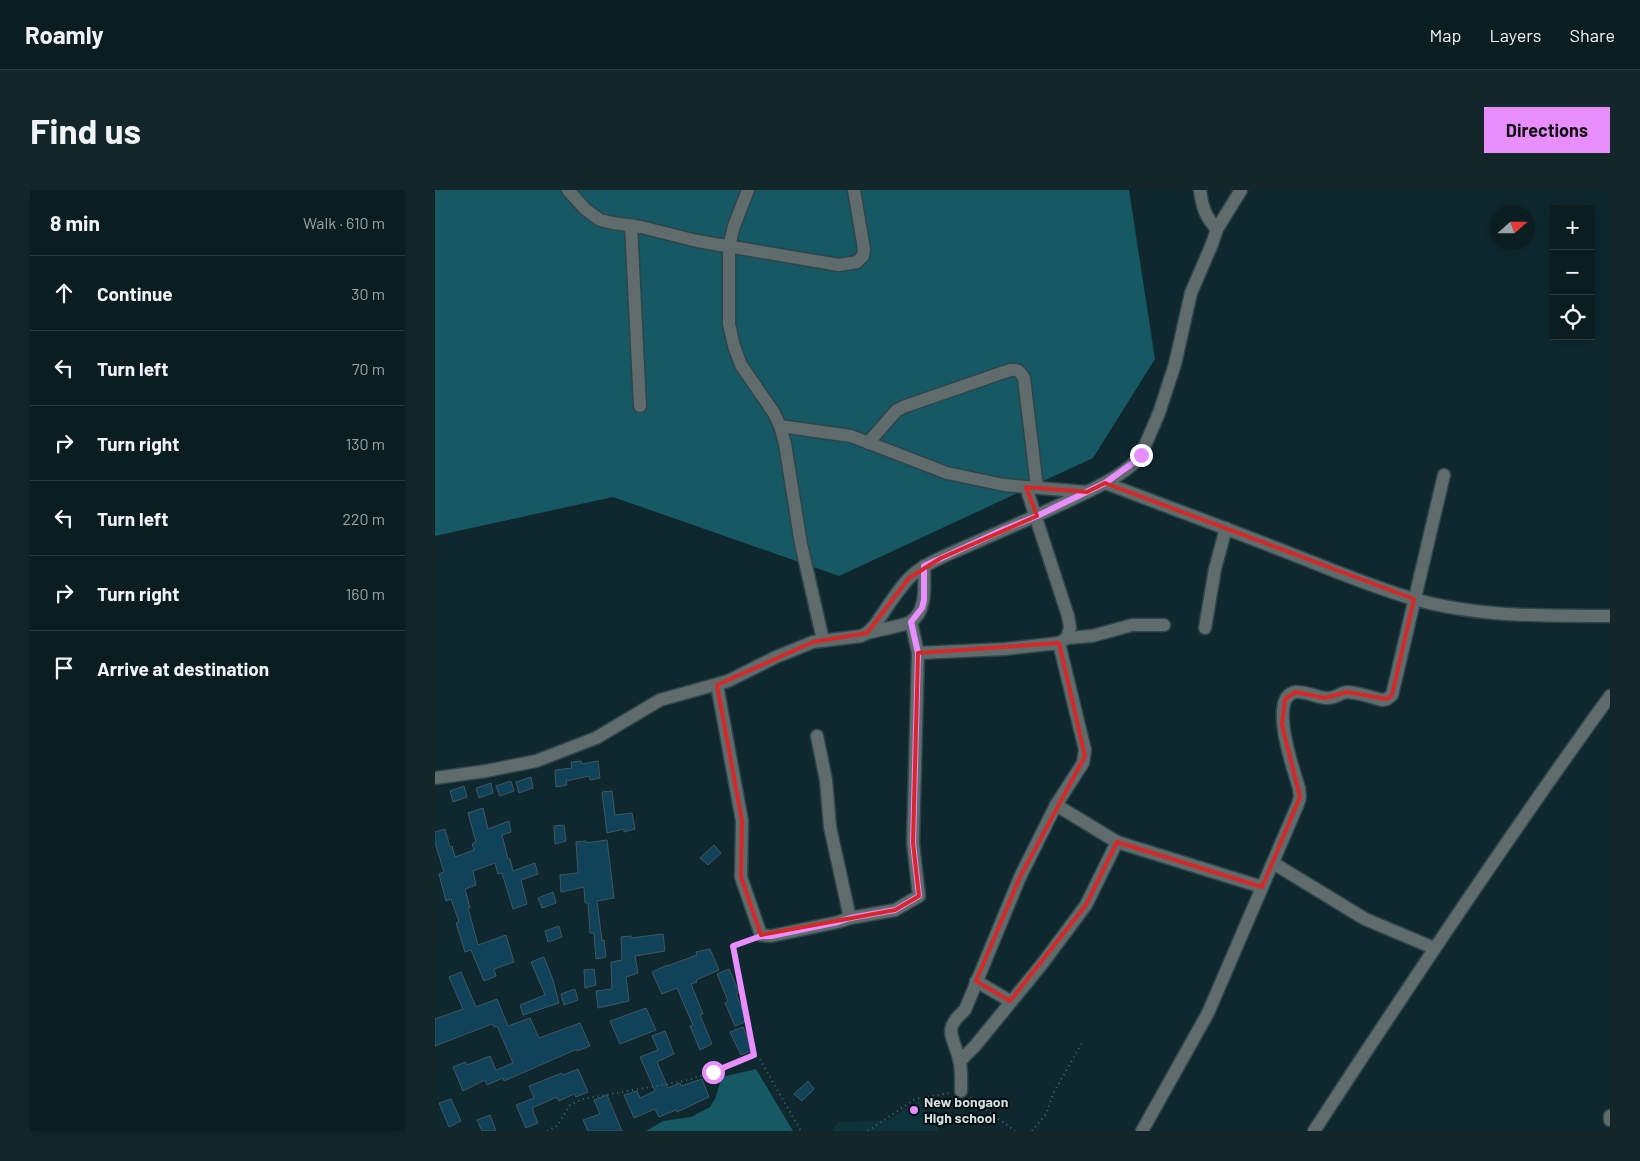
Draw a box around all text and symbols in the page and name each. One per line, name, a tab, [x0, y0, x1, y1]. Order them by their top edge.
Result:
text: Roamly	[25, 20, 104, 49]
text: Map	[1429, 24, 1461, 46]
text: Layers	[1489, 24, 1542, 46]
text: Share	[1570, 24, 1615, 46]
button: Directions	[1484, 107, 1610, 153]
text: Find us	[30, 109, 141, 151]
north arrow	[1490, 205, 1535, 250]
map controls	[1550, 205, 1595, 340]
button: +	[1550, 205, 1595, 250]
text: 8 min	[50, 210, 100, 235]
text: Walk · 610 m	[303, 213, 385, 232]
button: −	[1550, 250, 1595, 295]
icon: ahead	[50, 279, 78, 307]
text: Continue	[97, 282, 173, 305]
text: 30 m	[351, 284, 385, 303]
button: locate	[1550, 295, 1595, 340]
icon: left	[50, 354, 78, 382]
text: Turn left	[97, 357, 168, 380]
text: 70 m	[352, 359, 385, 378]
icon: right	[50, 429, 78, 457]
text: Turn right	[97, 432, 179, 455]
text: 130 m	[346, 434, 385, 453]
route end	[1130, 444, 1153, 467]
icon: left	[50, 504, 78, 532]
text: Turn left	[97, 507, 168, 530]
text: 220 m	[342, 509, 385, 528]
icon: right	[50, 579, 78, 607]
text: Turn right	[97, 582, 179, 605]
text: 160 m	[346, 584, 385, 603]
icon: arrive	[50, 654, 78, 682]
text: Arrive at destination	[97, 657, 269, 680]
route start	[702, 1061, 725, 1084]
place label: New bongaon High school	[924, 1093, 1008, 1126]
marker: New bongaon High school	[908, 1104, 920, 1116]

